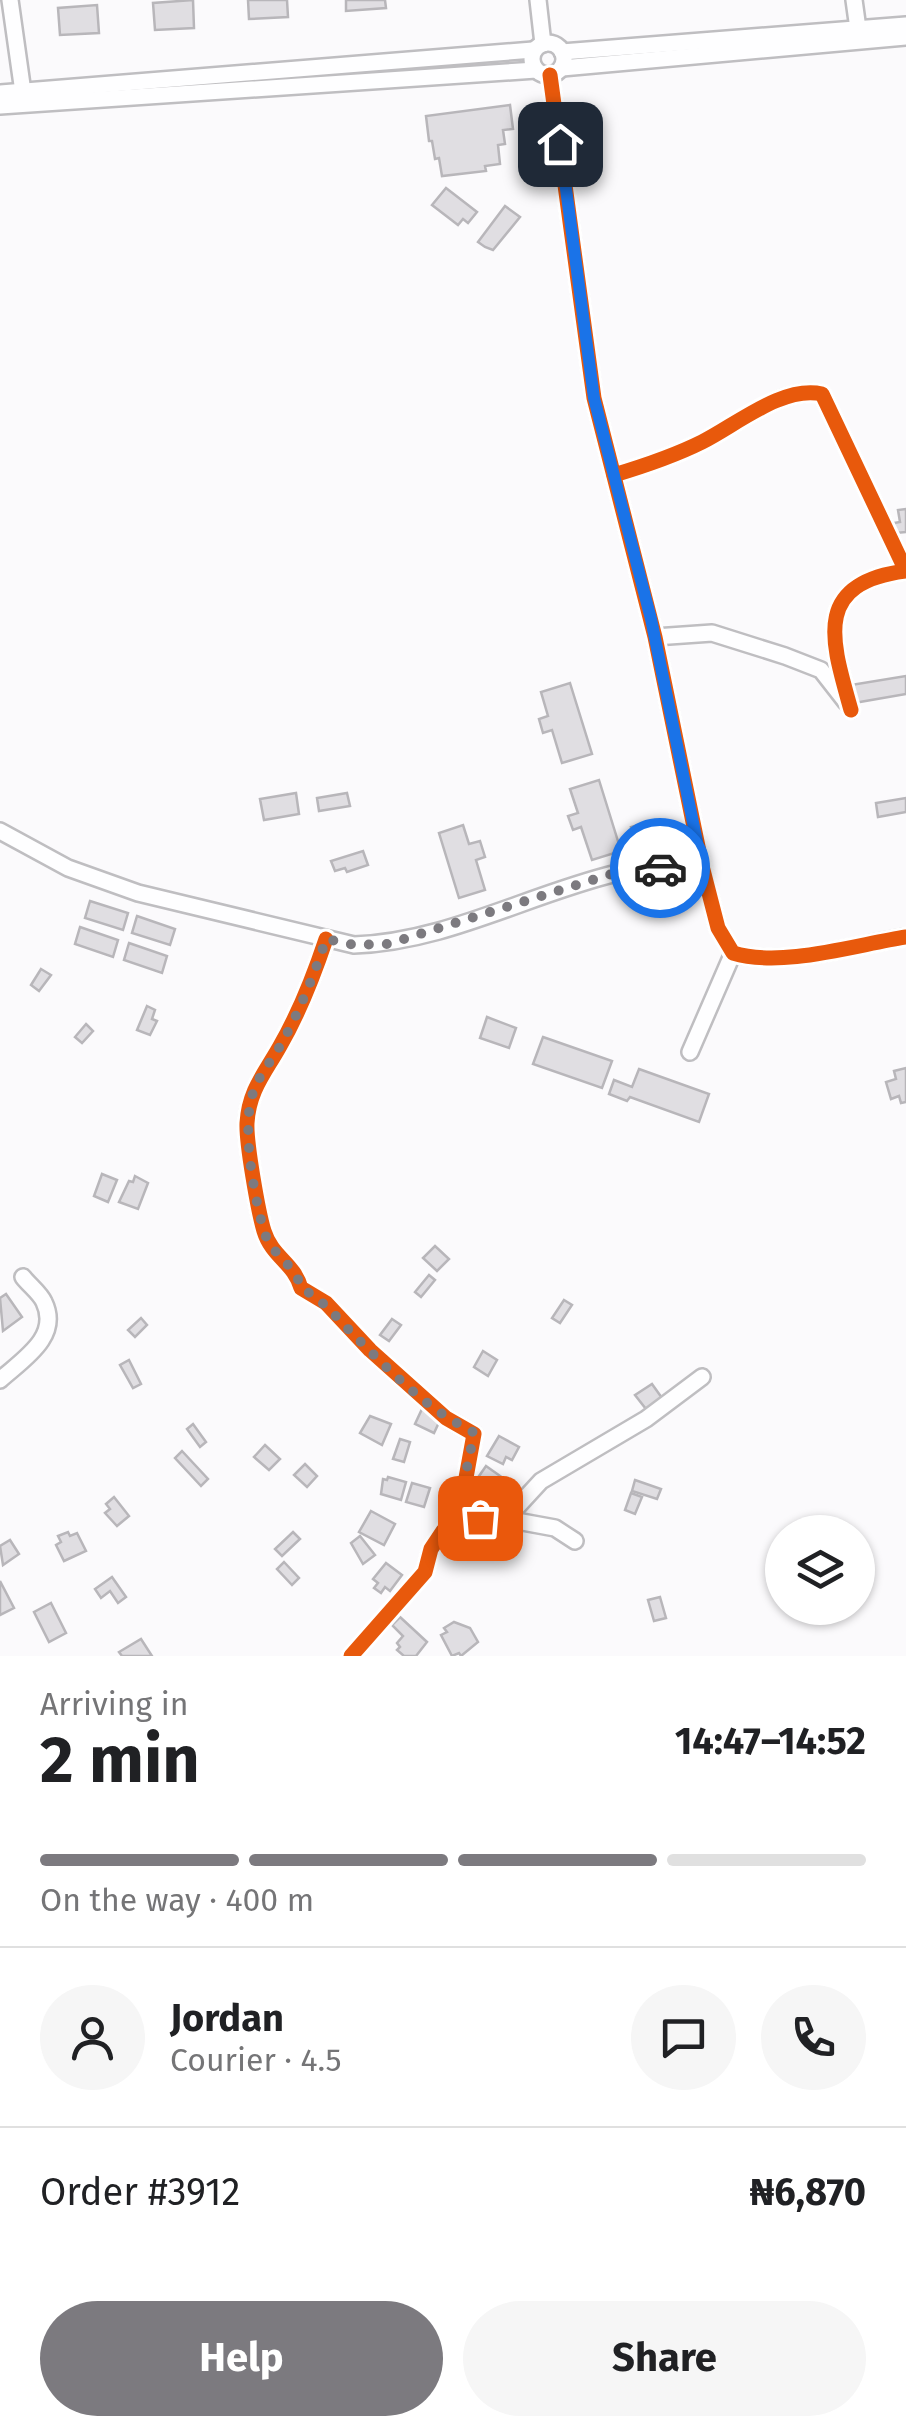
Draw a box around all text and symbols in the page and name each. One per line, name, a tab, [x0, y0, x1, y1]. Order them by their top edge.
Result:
pin	[518, 102, 603, 187]
icon: home	[533, 117, 588, 172]
courier	[610, 818, 710, 918]
icon: car	[633, 841, 688, 896]
pin	[438, 1476, 523, 1561]
icon: bag	[453, 1491, 508, 1546]
map controls	[765, 1515, 875, 1625]
button: layers	[765, 1515, 875, 1625]
text: Arriving in	[40, 1685, 188, 1723]
text: 14:47–14:52	[675, 1718, 866, 1764]
text: 2 min	[40, 1721, 200, 1799]
text: On the way · 400 m	[40, 1881, 314, 1919]
button: person	[40, 1985, 145, 2090]
button: chat	[631, 1985, 736, 2090]
button: phone	[761, 1985, 866, 2090]
text: Jordan	[170, 1995, 284, 2041]
text: Courier · 4.5	[170, 2041, 341, 2079]
text: Order #3912	[40, 2169, 240, 2215]
text: ₦6,870	[749, 2169, 866, 2215]
button: Help	[40, 2301, 443, 2416]
button: Share	[463, 2301, 866, 2416]

